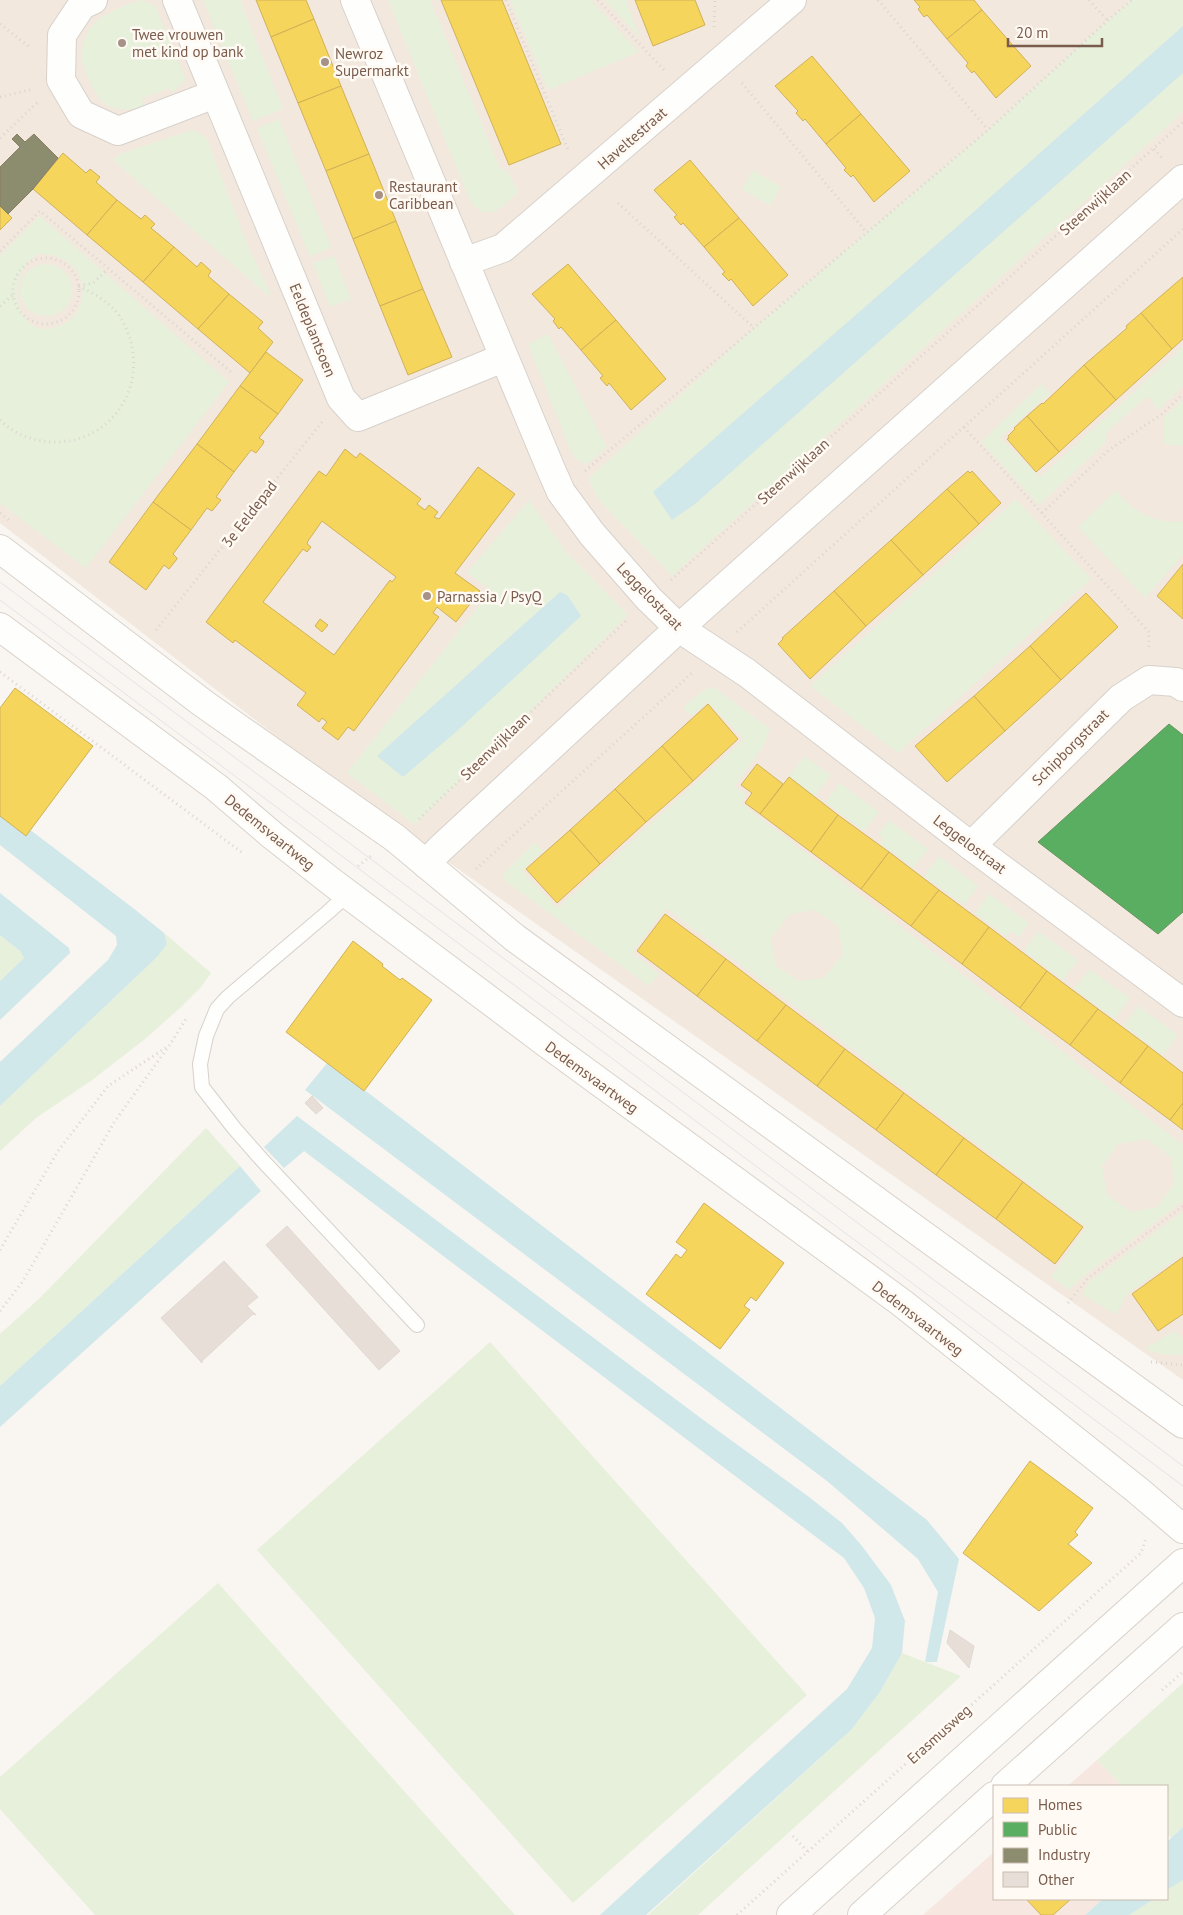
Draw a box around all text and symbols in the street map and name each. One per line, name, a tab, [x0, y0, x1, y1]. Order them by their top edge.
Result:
scale bar	[1008, 15, 1102, 47]
text: 20 m	[1016, 23, 1049, 42]
place label: Twee vrouwen met kind op bank	[132, 25, 244, 61]
marker: Twee vrouwen met kind op bank	[116, 37, 128, 49]
place label: Newroz Supermarkt	[335, 44, 409, 80]
marker: Newroz Supermarkt	[319, 56, 331, 68]
street label: Haveltestraat	[593, 103, 671, 173]
street label: Steenwijklaan	[1055, 165, 1135, 239]
place label: Restaurant Caribbean	[389, 177, 458, 213]
marker: Restaurant Caribbean	[373, 189, 385, 201]
street label: Eeldeplantsoen	[286, 280, 340, 380]
street label: Steenwijklaan	[753, 434, 833, 508]
street label: 3e Eeldepad	[217, 477, 281, 551]
street label: Leggelostraat	[613, 558, 687, 634]
place label: Parnassia / PsyQ	[437, 587, 543, 606]
marker: Parnassia / PsyQ	[421, 590, 433, 602]
street label: Schipborgstraat	[1028, 705, 1112, 789]
street label: Steenwijklaan	[456, 708, 534, 784]
street label: Dedemsvaartweg	[221, 790, 319, 874]
street label: Leggelostraat	[930, 810, 1010, 878]
street label: Dedemsvaartweg	[542, 1037, 642, 1117]
street label: Dedemsvaartweg	[869, 1276, 967, 1360]
street label: Erasmusweg	[903, 1700, 975, 1768]
legend	[993, 1785, 1168, 1900]
text: Homes	[1038, 1795, 1082, 1814]
text: Public	[1038, 1820, 1077, 1839]
text: Industry	[1038, 1845, 1090, 1864]
text: Other	[1038, 1870, 1074, 1889]

